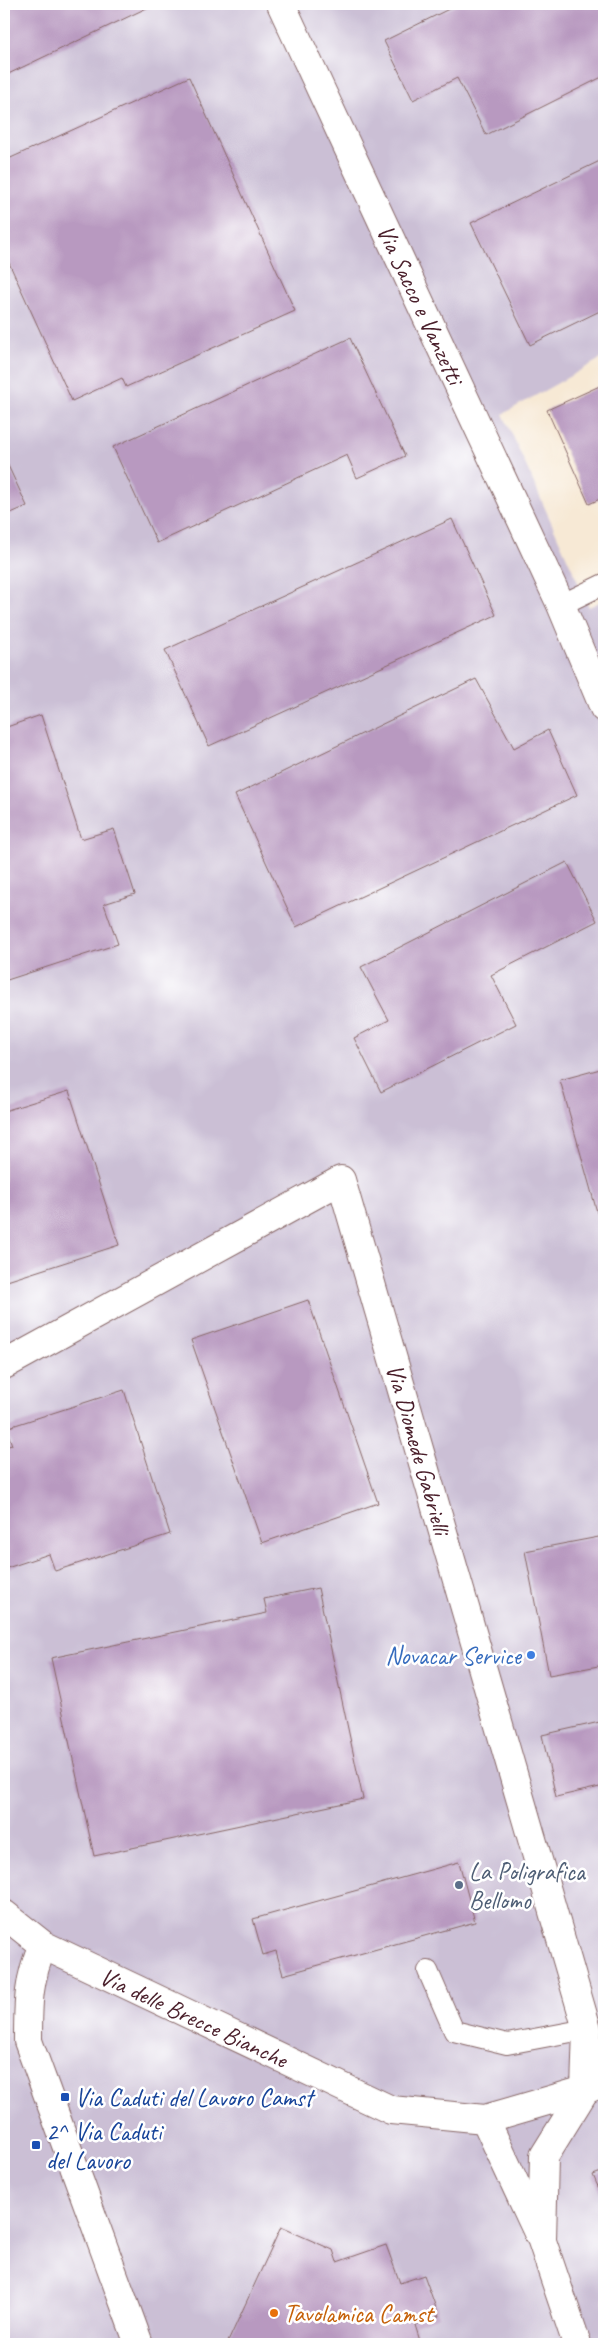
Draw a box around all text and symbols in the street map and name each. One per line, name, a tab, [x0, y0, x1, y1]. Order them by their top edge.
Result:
street label: Via Sacco e Vanzetti	[369, 220, 472, 392]
street label: Via Diomede Gabrielli	[378, 1360, 459, 1541]
place label: Novacar Service	[386, 1640, 523, 1672]
marker: Novacar Service	[525, 1649, 537, 1661]
place label: La Poligrafica Bellomo	[469, 1856, 587, 1917]
marker: La Poligrafica Bellomo	[453, 1879, 465, 1891]
street label: Via delle Brecce Bianche	[95, 1960, 294, 2076]
place label: Via Caduti del Lavoro Camst	[75, 2082, 316, 2114]
marker: Via Caduti del Lavoro Camst	[59, 2091, 71, 2103]
place label: 2^ Via Caduti del Lavoro	[46, 2116, 165, 2177]
marker: 2^ Via Caduti del Lavoro	[30, 2139, 42, 2151]
place label: Tavolamica Camst	[284, 2298, 436, 2330]
marker: Tavolamica Camst	[268, 2307, 280, 2319]

